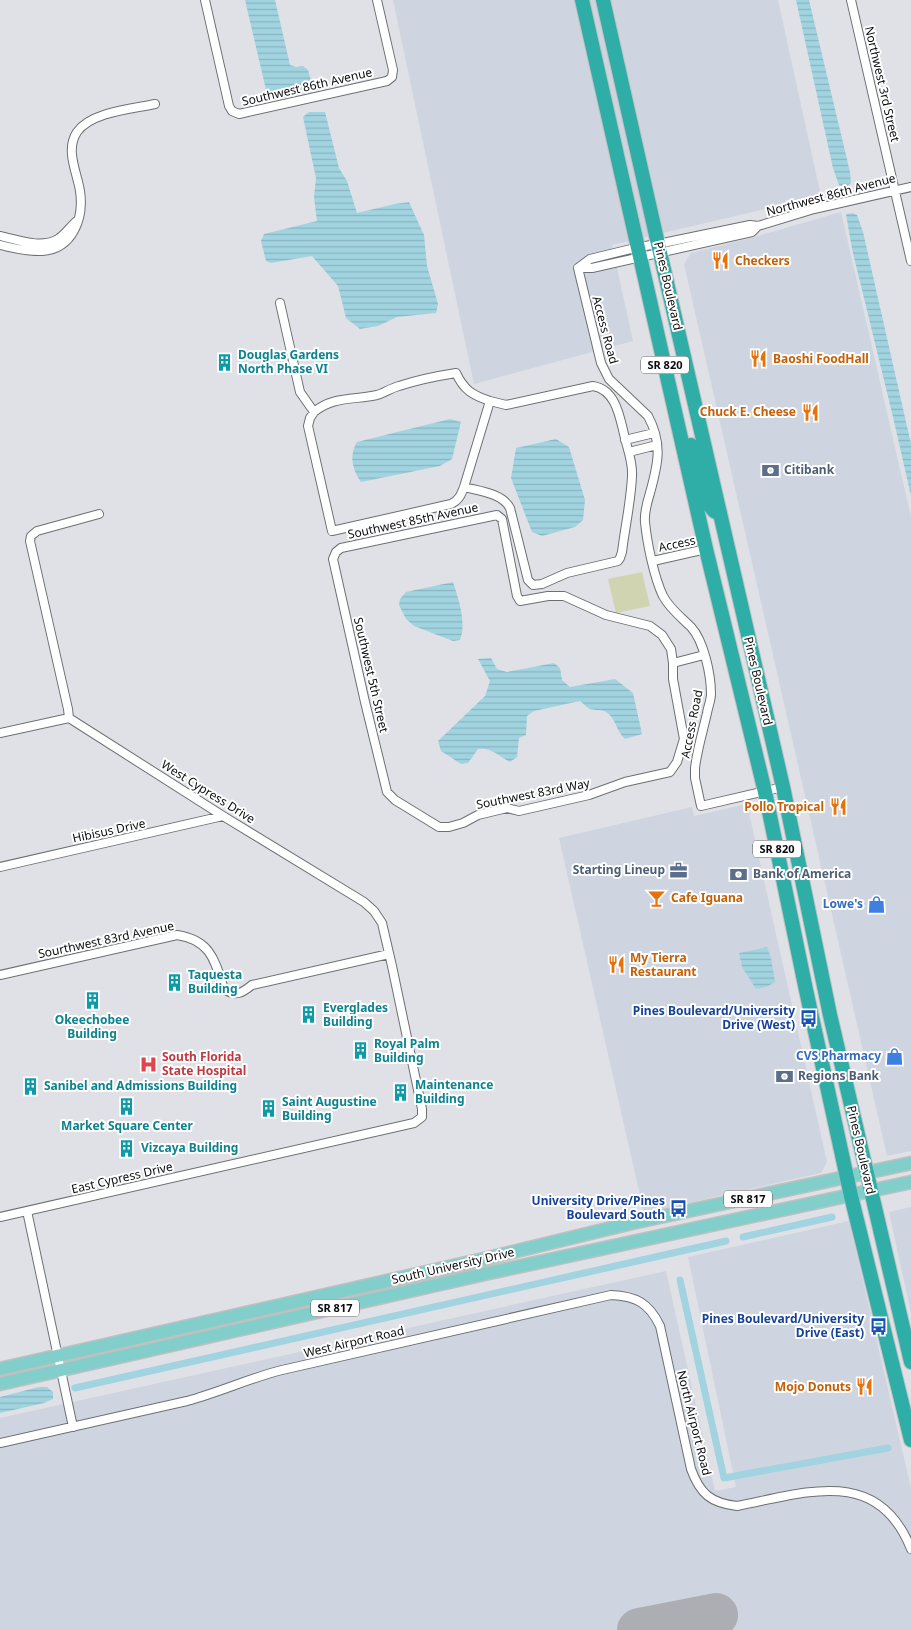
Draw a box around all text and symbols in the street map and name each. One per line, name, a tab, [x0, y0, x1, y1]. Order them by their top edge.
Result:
street label: Northwest 3rd Street	[861, 24, 904, 144]
street label: Southwest 86th Avenue	[240, 63, 374, 110]
street label: Northwest 86th Avenue	[764, 169, 898, 220]
street label: Pines Boulevard	[650, 240, 687, 332]
restaurant icon: Checkers	[711, 251, 731, 271]
place label: Checkers	[735, 252, 790, 269]
street label: Access Road	[588, 294, 623, 366]
place label: Douglas Gardens North Phase VI	[238, 346, 339, 377]
restaurant icon: Baoshi FoodHall	[749, 349, 769, 369]
place label: Baoshi FoodHall	[773, 350, 869, 367]
building icon: Douglas Gardens North Phase VI	[214, 352, 234, 372]
road number: SR 820	[641, 356, 689, 374]
restaurant icon: Chuck E. Cheese	[800, 402, 820, 422]
place label: Chuck E. Cheese	[700, 403, 796, 420]
bank icon: Citibank	[760, 460, 780, 480]
place label: Citibank	[784, 461, 835, 478]
street label: Southwest 85th Avenue	[346, 498, 480, 543]
street label: Access	[657, 531, 697, 556]
street label: Southwest 5th Street	[350, 616, 393, 735]
street label: Pines Boulevard	[740, 635, 777, 727]
street label: Access Road	[677, 688, 706, 760]
street label: West Cypress Drive	[158, 756, 259, 827]
street label: Southwest 83rd Way	[475, 774, 592, 813]
restaurant icon: Pollo Tropical	[828, 797, 848, 817]
place label: Pollo Tropical	[744, 798, 824, 815]
street label: Hibisus Drive	[71, 814, 147, 847]
road number: SR 820	[753, 841, 801, 858]
office icon: Starting Lineup	[669, 860, 689, 880]
place label: Starting Lineup	[573, 861, 665, 878]
bank icon: Bank of America	[729, 864, 749, 884]
place label: Bank of America	[753, 865, 851, 882]
bar icon: Cafe Iguana	[647, 888, 667, 908]
place label: Cafe Iguana	[671, 889, 743, 906]
shop icon: Lowe's	[867, 894, 887, 914]
place label: Lowe's	[823, 895, 863, 912]
street label: Sourthwest 83rd Avenue	[36, 917, 176, 962]
place label: My Tierra Restaurant	[630, 949, 697, 980]
restaurant icon: My Tierra Restaurant	[606, 955, 626, 975]
place label: Taquesta Building	[188, 966, 242, 997]
building icon: Taquesta Building	[164, 972, 184, 992]
building icon: Okeechobee Building	[82, 991, 102, 1011]
place label: Everglades Building	[323, 999, 388, 1030]
place label: Pines Boulevard/University Drive (West)	[633, 1002, 795, 1033]
building icon: Everglades Building	[299, 1005, 319, 1025]
bus stop icon: Pines Boulevard/University Drive (West)	[799, 1008, 819, 1028]
place label: Okeechobee Building	[55, 1011, 129, 1042]
place label: Royal Palm Building	[374, 1035, 440, 1066]
building icon: Royal Palm Building	[350, 1041, 370, 1061]
shop icon: CVS Pharmacy	[885, 1046, 905, 1066]
place label: CVS Pharmacy	[796, 1047, 881, 1064]
place label: South Florida State Hospital	[162, 1048, 246, 1079]
hospital icon: South Florida State Hospital	[138, 1054, 158, 1074]
bank icon: Regions Bank	[774, 1066, 794, 1086]
place label: Regions Bank	[798, 1067, 880, 1084]
building icon: Sanibel and Admissions Building	[20, 1076, 40, 1096]
place label: Maintenance Building	[415, 1076, 493, 1107]
place label: Sanibel and Admissions Building	[44, 1077, 237, 1094]
building icon: Maintenance Building	[391, 1082, 411, 1102]
place label: Saint Augustine Building	[282, 1093, 377, 1124]
building icon: Market Square Center	[117, 1097, 137, 1117]
building icon: Saint Augustine Building	[258, 1099, 278, 1119]
street label: Pines Boulevard	[843, 1104, 880, 1196]
place label: Market Square Center	[61, 1117, 194, 1134]
building icon: Vizcaya Building	[117, 1138, 137, 1158]
place label: Vizcaya Building	[141, 1139, 238, 1156]
street label: East Cypress Drive	[70, 1158, 174, 1197]
road number: SR 817	[724, 1190, 772, 1208]
place label: University Drive/Pines Boulevard South	[532, 1192, 665, 1223]
bus stop icon: University Drive/Pines Boulevard South	[669, 1198, 689, 1218]
street label: South University Drive	[390, 1243, 516, 1288]
road number: SR 817	[311, 1300, 359, 1316]
place label: Pines Boulevard/University Drive (East)	[702, 1310, 864, 1341]
bus stop icon: Pines Boulevard/University Drive (East)	[868, 1316, 888, 1336]
street label: West Airport Road	[302, 1322, 406, 1361]
street label: North Airport Road	[673, 1369, 716, 1477]
restaurant icon: Mojo Donuts	[855, 1377, 875, 1397]
place label: Mojo Donuts	[775, 1378, 851, 1395]

